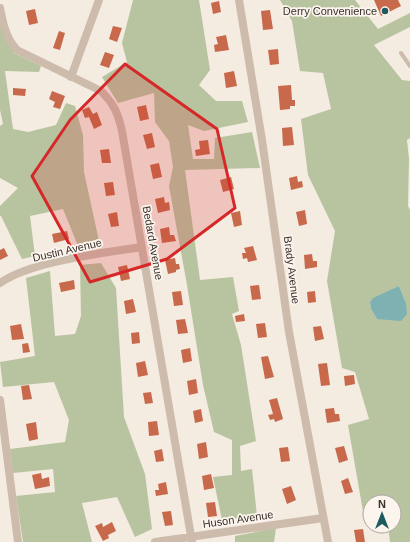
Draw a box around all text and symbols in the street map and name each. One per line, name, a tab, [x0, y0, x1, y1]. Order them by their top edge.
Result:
place label: Derry Convenience	[283, 5, 377, 17]
marker: Derry Convenience	[380, 6, 390, 16]
street label: Bedard Avenue	[141, 205, 165, 281]
street label: Brady Avenue	[282, 235, 302, 305]
street label: Dustin Avenue	[31, 236, 103, 264]
north arrow	[362, 494, 402, 534]
text: N	[378, 498, 386, 510]
street label: Huson Avenue	[202, 508, 274, 530]

